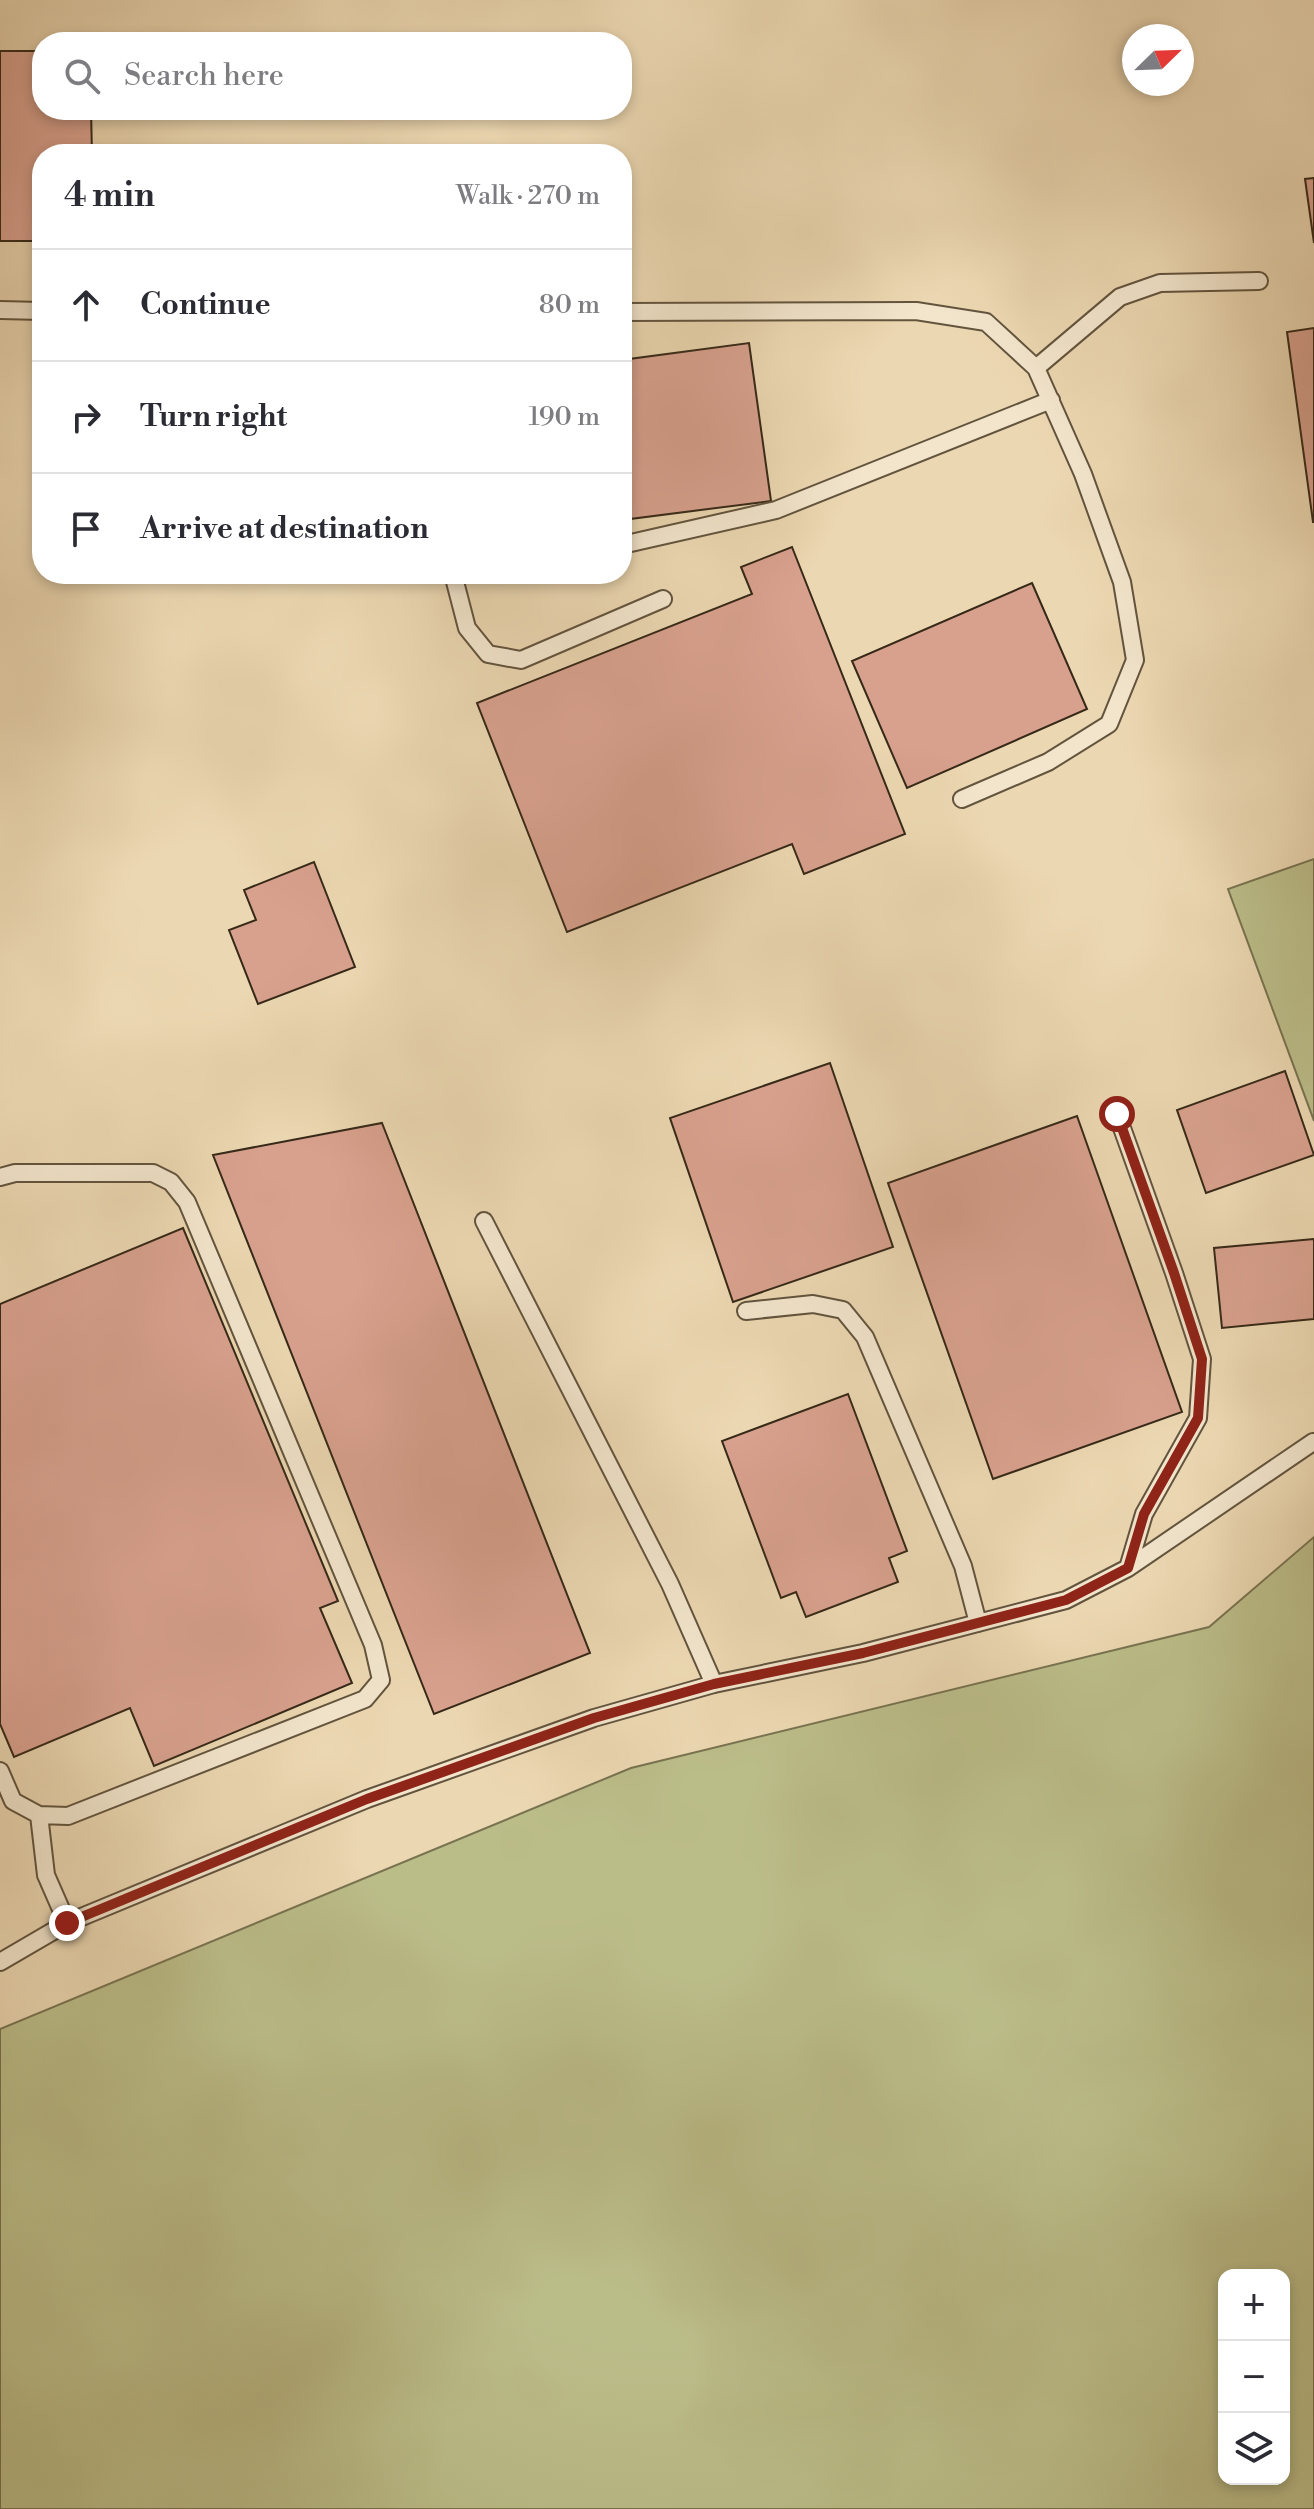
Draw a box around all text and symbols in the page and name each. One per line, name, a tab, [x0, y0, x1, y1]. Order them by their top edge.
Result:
north arrow	[1122, 24, 1194, 96]
search box	[32, 32, 632, 120]
icon: search	[60, 54, 104, 98]
text: Search here	[124, 57, 284, 95]
text: 4 min	[64, 175, 155, 217]
text: Walk · 270 m	[456, 180, 600, 212]
icon: ahead	[64, 283, 108, 327]
text: Continue	[140, 286, 271, 324]
text: 80 m	[539, 289, 600, 321]
icon: right	[64, 395, 108, 439]
text: Turn right	[140, 398, 287, 436]
text: 190 m	[529, 401, 600, 433]
icon: arrive	[64, 507, 108, 551]
text: Arrive at destination	[140, 510, 429, 548]
route start	[1099, 1096, 1135, 1132]
route end	[49, 1905, 85, 1941]
map controls	[1218, 2269, 1290, 2485]
button: +	[1218, 2269, 1290, 2341]
button: −	[1218, 2341, 1290, 2413]
button: layers	[1218, 2413, 1290, 2485]

